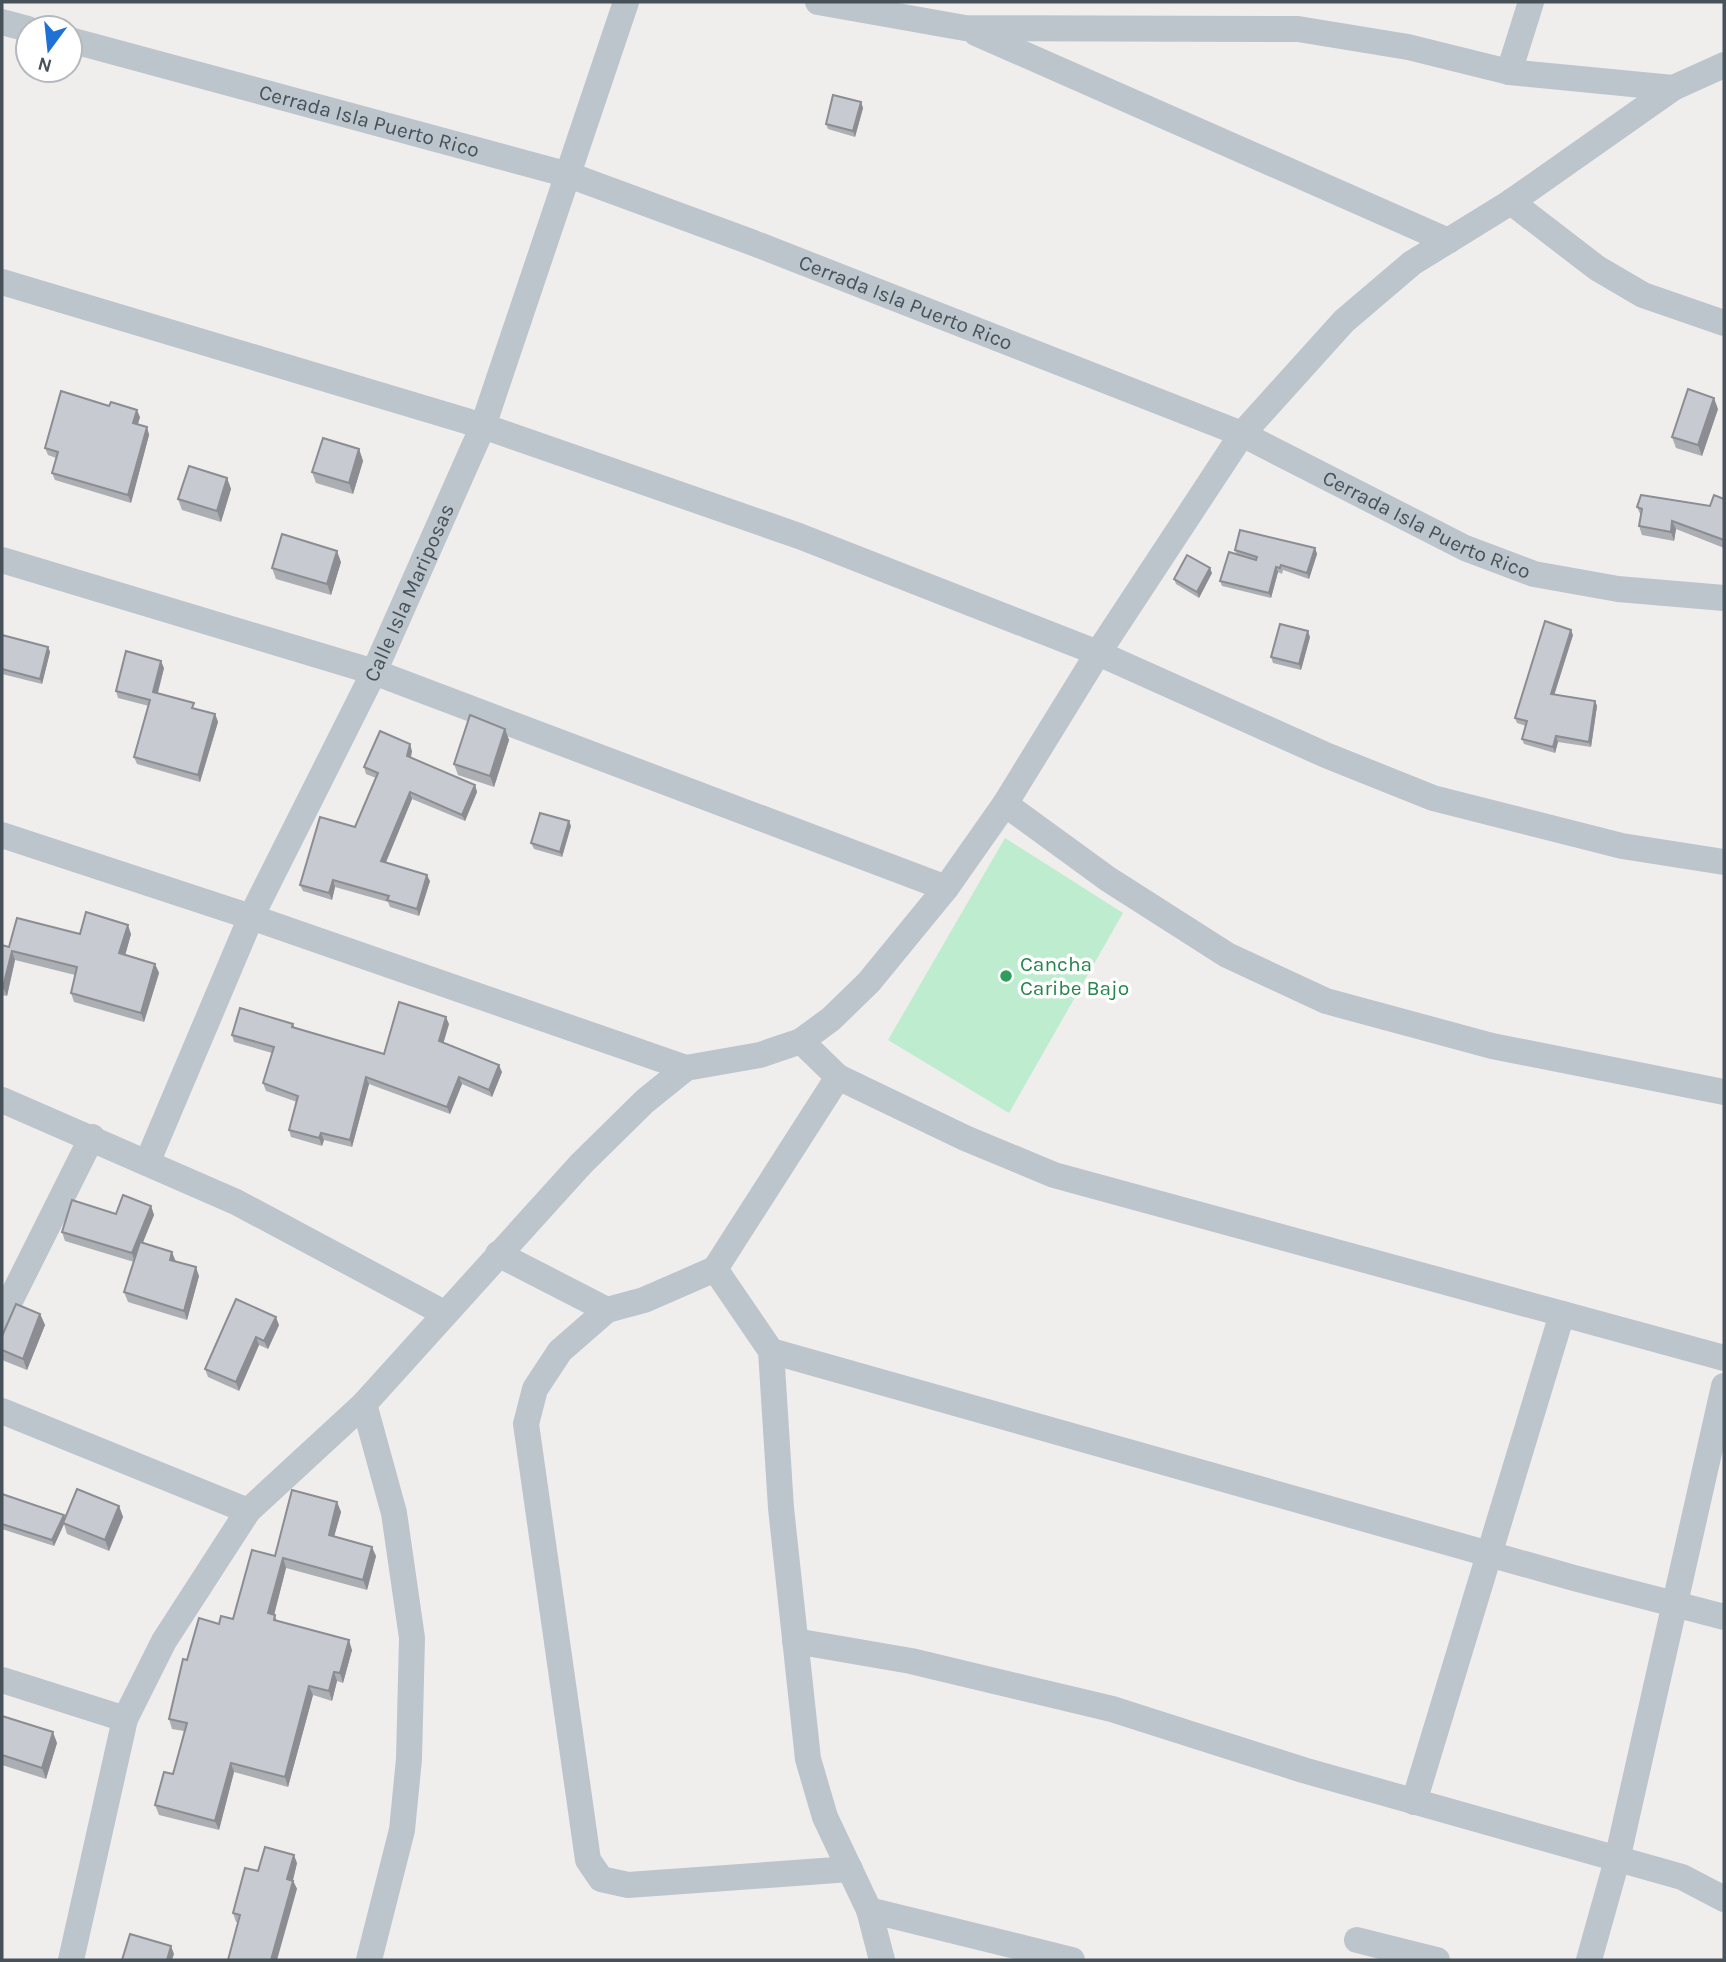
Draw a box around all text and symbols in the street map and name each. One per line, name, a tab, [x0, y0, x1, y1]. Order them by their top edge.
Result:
north arrow	[14, 14, 84, 84]
text: N	[35, 52, 54, 77]
street label: Cerrada Isla Puerto Rico	[256, 80, 482, 162]
street label: Cerrada Isla Puerto Rico	[795, 250, 1016, 355]
street label: Cerrada Isla Puerto Rico	[1319, 465, 1534, 584]
street label: Calle Isla Mariposas	[359, 500, 459, 686]
place label: Cancha Caribe Bajo	[1020, 952, 1129, 1000]
marker: Cancha Caribe Bajo	[998, 968, 1014, 984]

